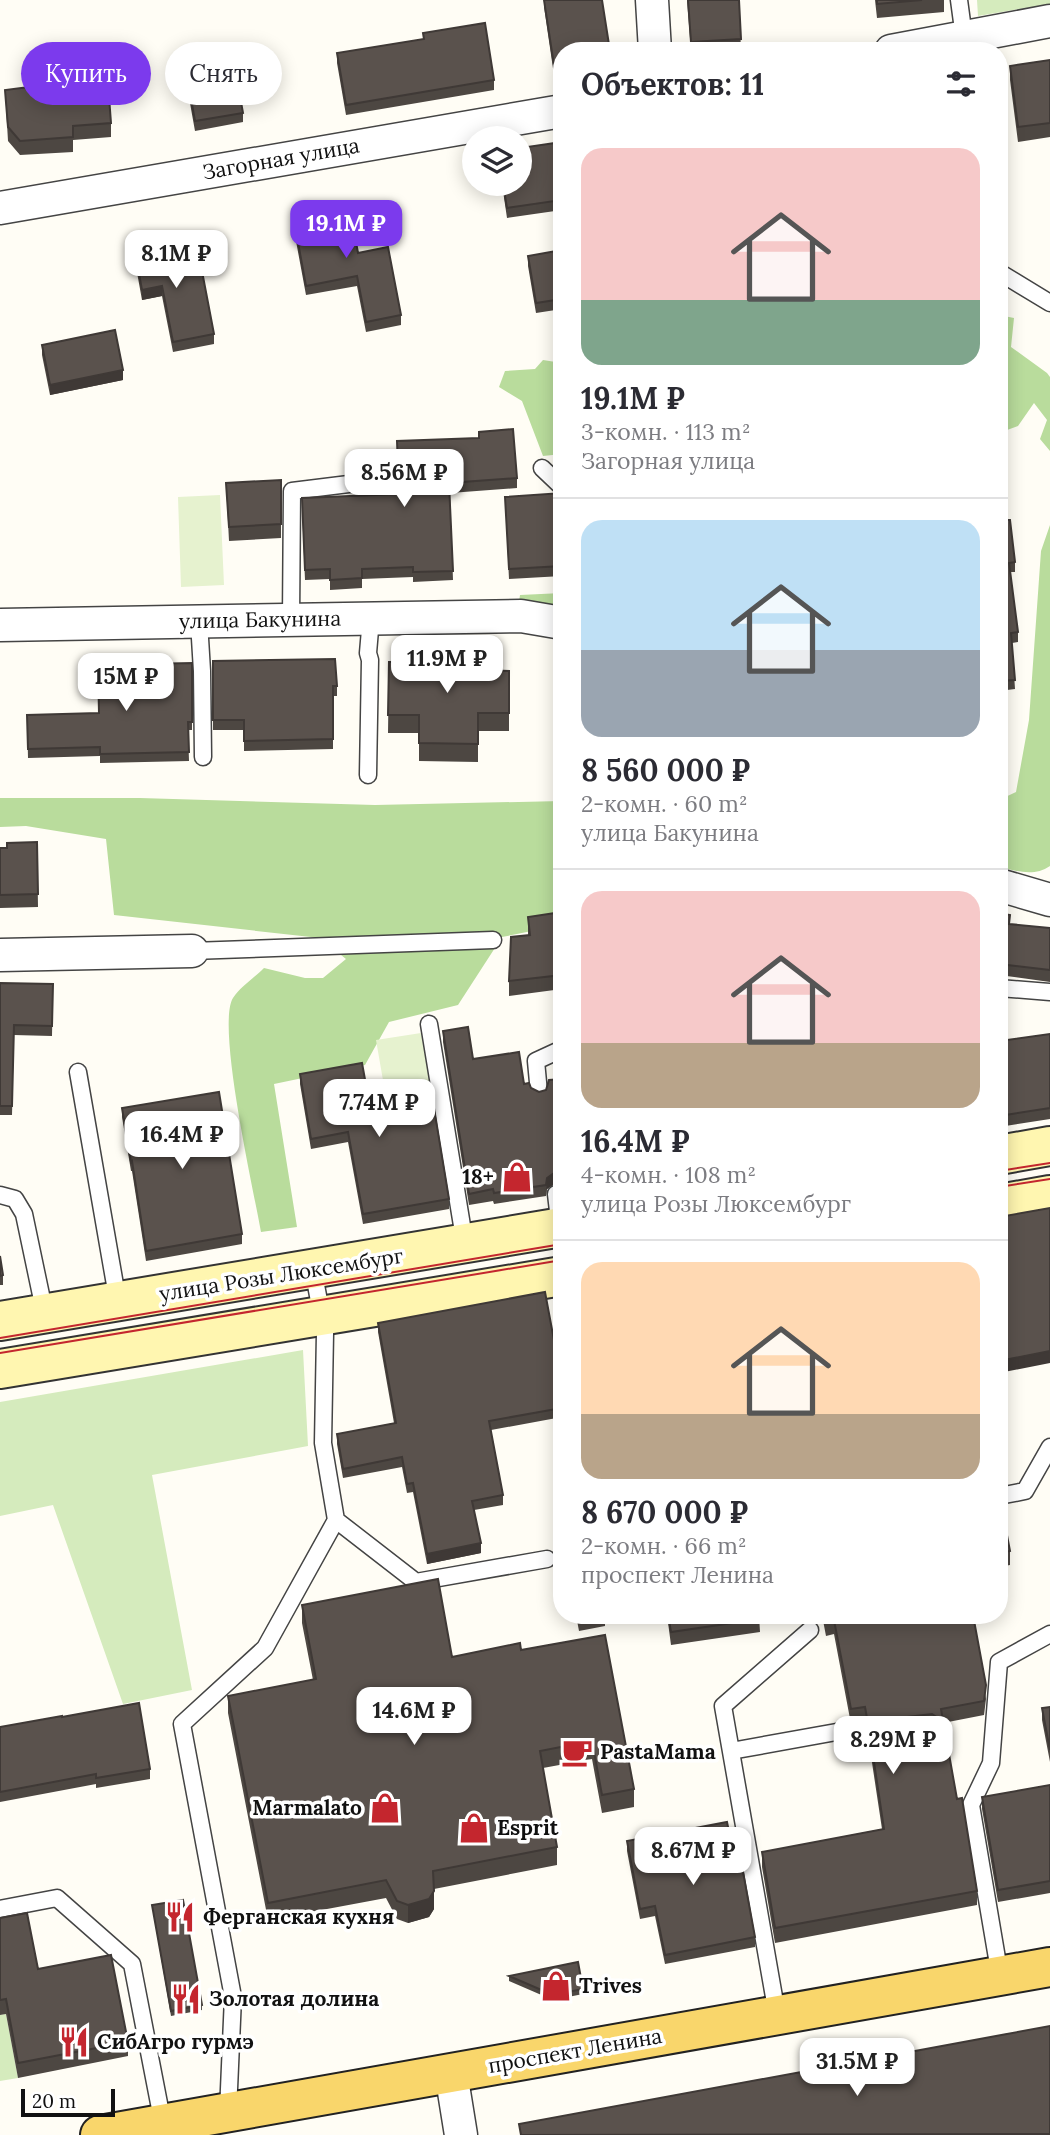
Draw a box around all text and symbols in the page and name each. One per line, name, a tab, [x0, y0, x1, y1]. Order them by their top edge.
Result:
chip: Купить	[21, 42, 151, 105]
chip: Снять	[165, 42, 282, 105]
text: Объектов: 11	[581, 65, 764, 103]
icon: filters	[942, 65, 980, 103]
map controls	[462, 126, 532, 196]
button: layers	[462, 126, 532, 196]
street label: Загорная улица	[200, 131, 362, 186]
icon: home	[718, 194, 844, 320]
pin: 19.1M ₽	[281, 201, 411, 260]
text: 19.1M ₽	[306, 208, 386, 237]
pin: 8.1M ₽	[119, 230, 233, 290]
text: 8.1M ₽	[141, 238, 211, 267]
text: 19.1M ₽	[581, 379, 685, 417]
text: 3-комн. · 113 m²	[581, 417, 751, 446]
text: Загорная улица	[581, 446, 755, 475]
pin: 8.56M ₽	[339, 449, 469, 509]
text: 8.56M ₽	[361, 457, 447, 486]
icon: home	[718, 566, 844, 692]
street label: улица Бакунина	[179, 605, 342, 634]
pin: 11.9M ₽	[382, 636, 512, 695]
text: 11.9M ₽	[407, 643, 487, 672]
pin: 15M ₽	[77, 654, 175, 713]
text: 15M ₽	[94, 661, 158, 690]
text: 8 560 000 ₽	[581, 751, 750, 789]
text: 2-комн. · 60 m²	[581, 789, 748, 818]
text: улица Бакунина	[581, 818, 759, 847]
icon: home	[718, 937, 844, 1063]
pin: 7.74M ₽	[314, 1080, 444, 1139]
text: 7.74M ₽	[339, 1087, 419, 1116]
pin: 16.4M ₽	[117, 1112, 247, 1171]
text: 16.4M ₽	[140, 1119, 224, 1148]
text: 16.4M ₽	[581, 1122, 689, 1160]
shop icon: 18+	[500, 1160, 534, 1194]
text: 4-комн. · 108 m²	[581, 1160, 756, 1189]
place label: 18+	[462, 1163, 494, 1190]
text: улица Розы Люксембург	[581, 1189, 851, 1218]
street label: улица Розы Люксембург	[157, 1242, 405, 1307]
icon: home	[718, 1308, 844, 1434]
text: 8 670 000 ₽	[581, 1493, 748, 1531]
text: 2-комн. · 66 m²	[581, 1531, 747, 1560]
text: проспект Ленина	[581, 1560, 774, 1589]
pin: 14.6M ₽	[349, 1688, 479, 1747]
text: 14.6M ₽	[372, 1695, 456, 1724]
pin: 8.29M ₽	[828, 1716, 958, 1776]
text: 8.29M ₽	[850, 1724, 936, 1753]
cafe icon: PastaMama	[560, 1735, 594, 1769]
place label: PastaMama	[600, 1738, 716, 1765]
shop icon: Marmalato	[368, 1791, 402, 1825]
place label: Marmalato	[252, 1794, 362, 1821]
shop icon: Esprit	[457, 1811, 491, 1845]
place label: Esprit	[497, 1814, 559, 1841]
pin: 8.67M ₽	[628, 1828, 758, 1887]
text: 8.67M ₽	[650, 1835, 736, 1864]
restaurant icon: Ферганская кухня	[163, 1900, 197, 1934]
place label: Ферганская кухня	[203, 1903, 394, 1930]
shop icon: Trives	[539, 1969, 573, 2003]
place label: Trives	[579, 1972, 642, 1999]
restaurant icon: Золотая долина	[169, 1982, 203, 2016]
place label: Золотая долина	[209, 1985, 379, 2012]
street label: проспект Ленина	[486, 2022, 664, 2079]
restaurant icon: СибАгро гурмэ	[57, 2025, 91, 2059]
place label: СибАгро гурмэ	[97, 2028, 254, 2055]
pin: 31.5M ₽	[792, 2038, 922, 2098]
text: 31.5M ₽	[816, 2046, 898, 2075]
scale bar	[21, 2086, 116, 2118]
text: 20 m	[32, 2089, 76, 2113]

